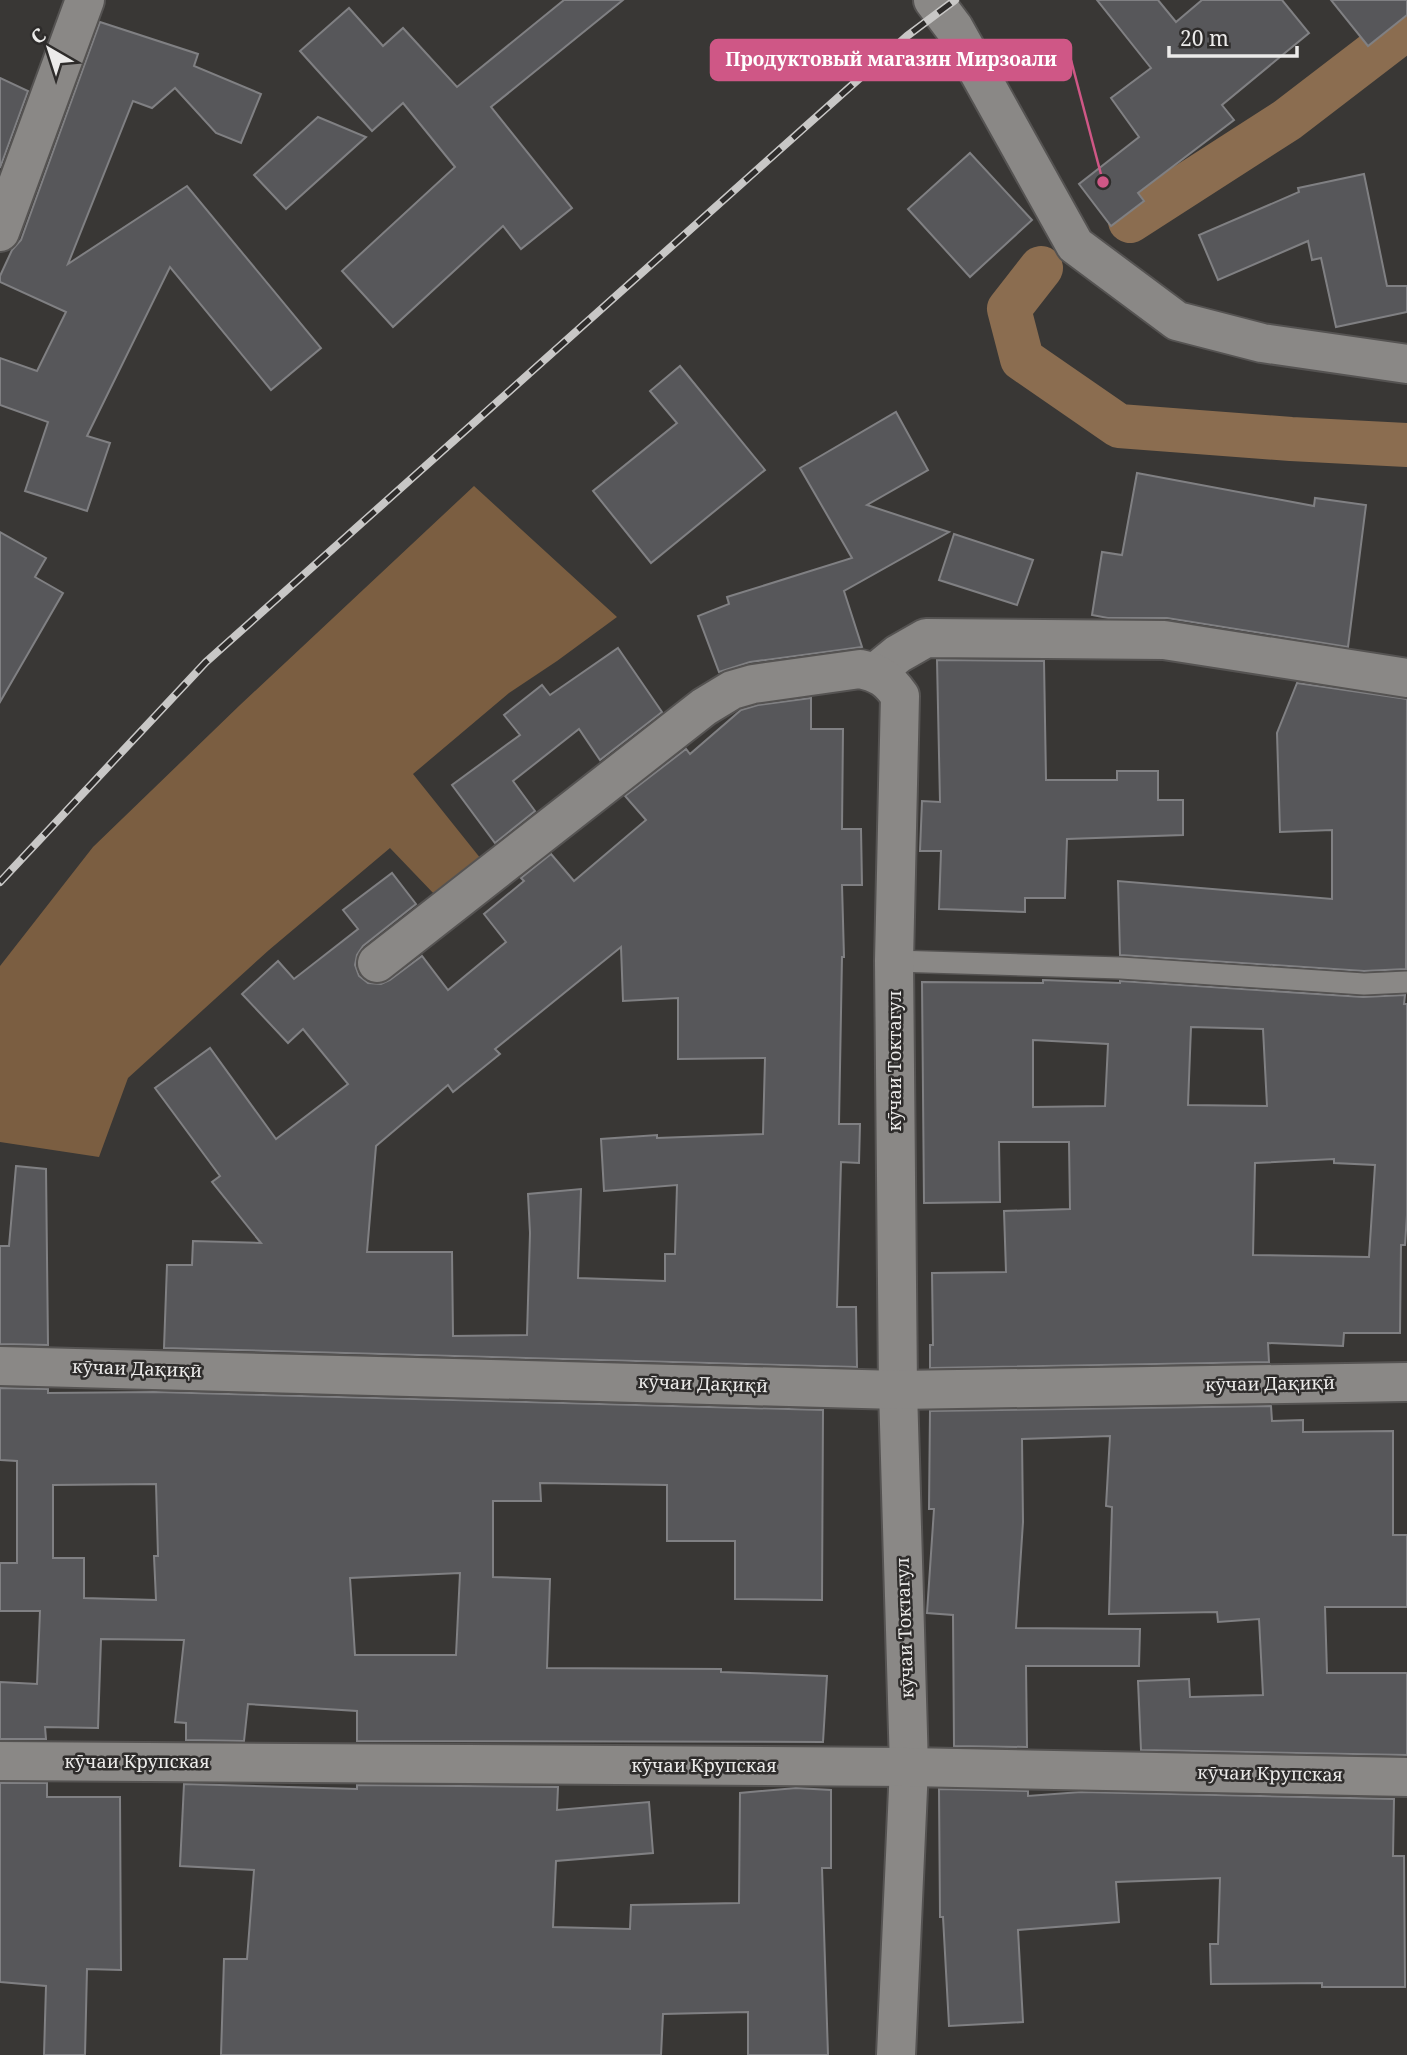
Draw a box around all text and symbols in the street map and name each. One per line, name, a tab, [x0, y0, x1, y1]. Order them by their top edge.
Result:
north arrow	[14, 14, 84, 84]
scale bar	[1169, 14, 1297, 58]
text: С	[25, 22, 51, 50]
text: 20 m	[1180, 24, 1229, 52]
callout: Продуктовый магазин Мирзоали	[711, 40, 1071, 80]
text: Продуктовый магазин Мирзоали	[725, 46, 1057, 72]
street label: кӯчаи Токтагул	[882, 990, 906, 1132]
street label: кӯчаи Дақиқӣ	[71, 1354, 203, 1382]
street label: кӯчаи Дақиқӣ	[637, 1369, 769, 1397]
street label: кӯчаи Дақиқӣ	[1205, 1370, 1335, 1396]
street label: кӯчаи Токтагул	[890, 1557, 918, 1699]
street label: кӯчаи Крупская	[64, 1749, 210, 1773]
street label: кӯчаи Крупская	[631, 1753, 777, 1777]
street label: кӯчаи Крупская	[1197, 1760, 1343, 1786]

